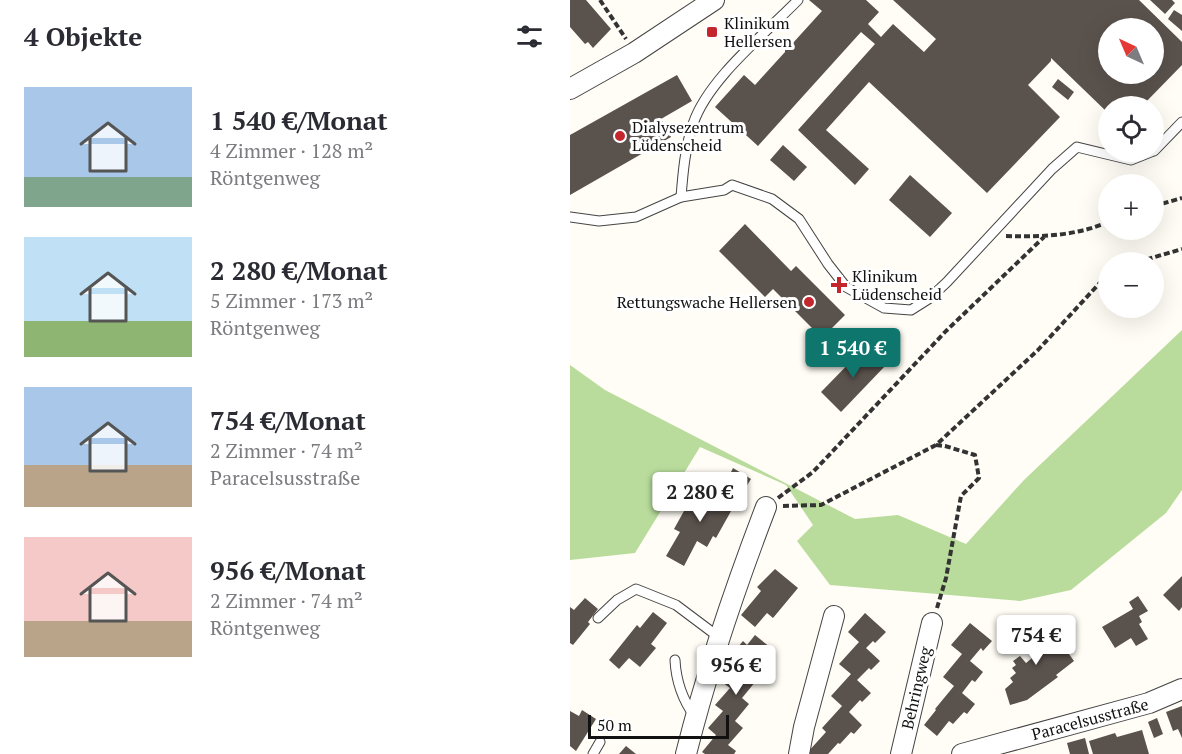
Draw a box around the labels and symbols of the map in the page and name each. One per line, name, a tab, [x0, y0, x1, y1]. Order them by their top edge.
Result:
place label: Klinikum Hellersen	[724, 12, 792, 52]
north arrow	[1098, 18, 1164, 84]
marker: Klinikum Hellersen	[705, 25, 719, 39]
place label: Dialysezentrum Lüdenscheid	[632, 116, 744, 156]
marker: Dialysezentrum Lüdenscheid	[613, 129, 627, 143]
place label: Klinikum Lüdenscheid	[852, 265, 942, 305]
marker: Klinikum Lüdenscheid	[830, 276, 848, 294]
place label: Rettungswache Hellersen	[617, 291, 797, 313]
marker: Rettungswache Hellersen	[802, 295, 816, 309]
pin: 1 540 €	[798, 328, 908, 379]
pin: 2 280 €	[645, 472, 755, 523]
pin: 754 €	[994, 615, 1078, 666]
street label: Behringweg	[896, 644, 936, 731]
pin: 956 €	[694, 645, 778, 696]
street label: Paracelsusstraße	[1029, 693, 1151, 745]
scale bar	[588, 712, 729, 740]

